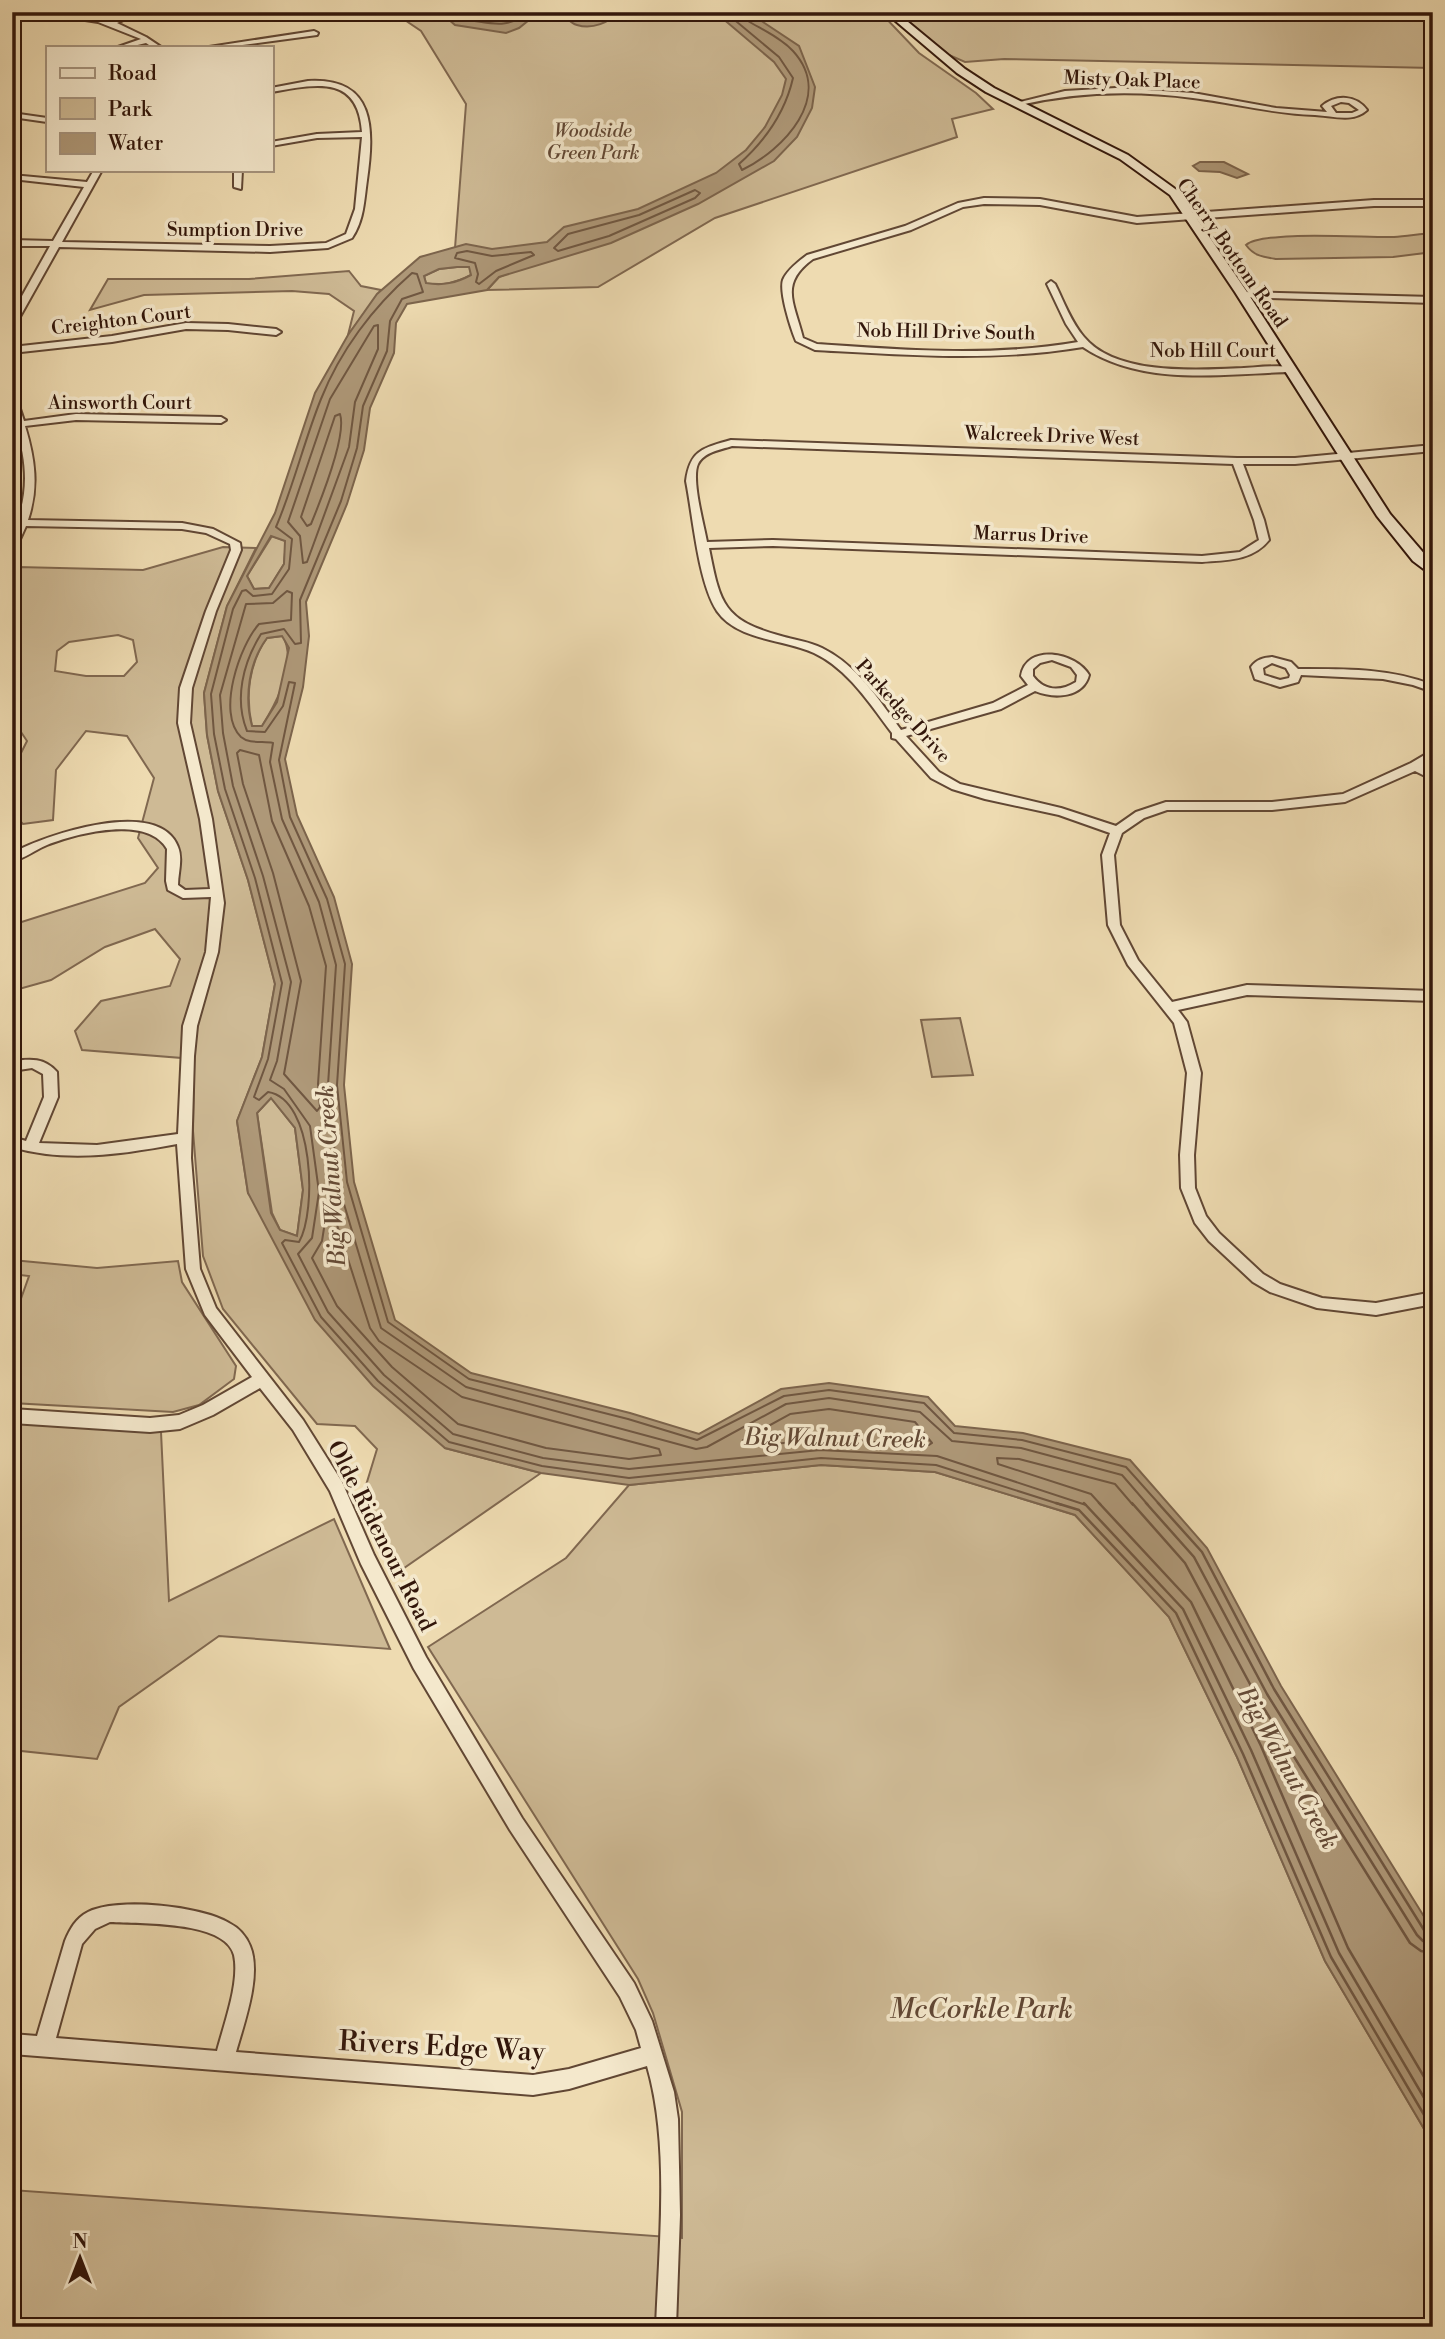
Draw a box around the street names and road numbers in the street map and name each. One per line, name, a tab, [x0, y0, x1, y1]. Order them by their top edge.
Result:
street label: Misty Oak Place	[1063, 66, 1201, 94]
street label: Cherry Bottom Road	[1171, 174, 1293, 333]
street label: Sumption Drive	[167, 218, 303, 242]
street label: Creighton Court	[50, 299, 192, 340]
street label: Nob Hill Drive South	[856, 318, 1036, 346]
street label: Nob Hill Court	[1150, 339, 1276, 363]
street label: Ainsworth Court	[47, 391, 192, 415]
street label: Walcreek Drive West	[963, 421, 1140, 451]
street label: Marrus Drive	[973, 521, 1089, 549]
street label: Parkedge Drive	[850, 654, 956, 768]
street label: Olde Ridenour Road	[321, 1436, 441, 1636]
street label: Rivers Edge Way	[338, 2024, 547, 2070]

